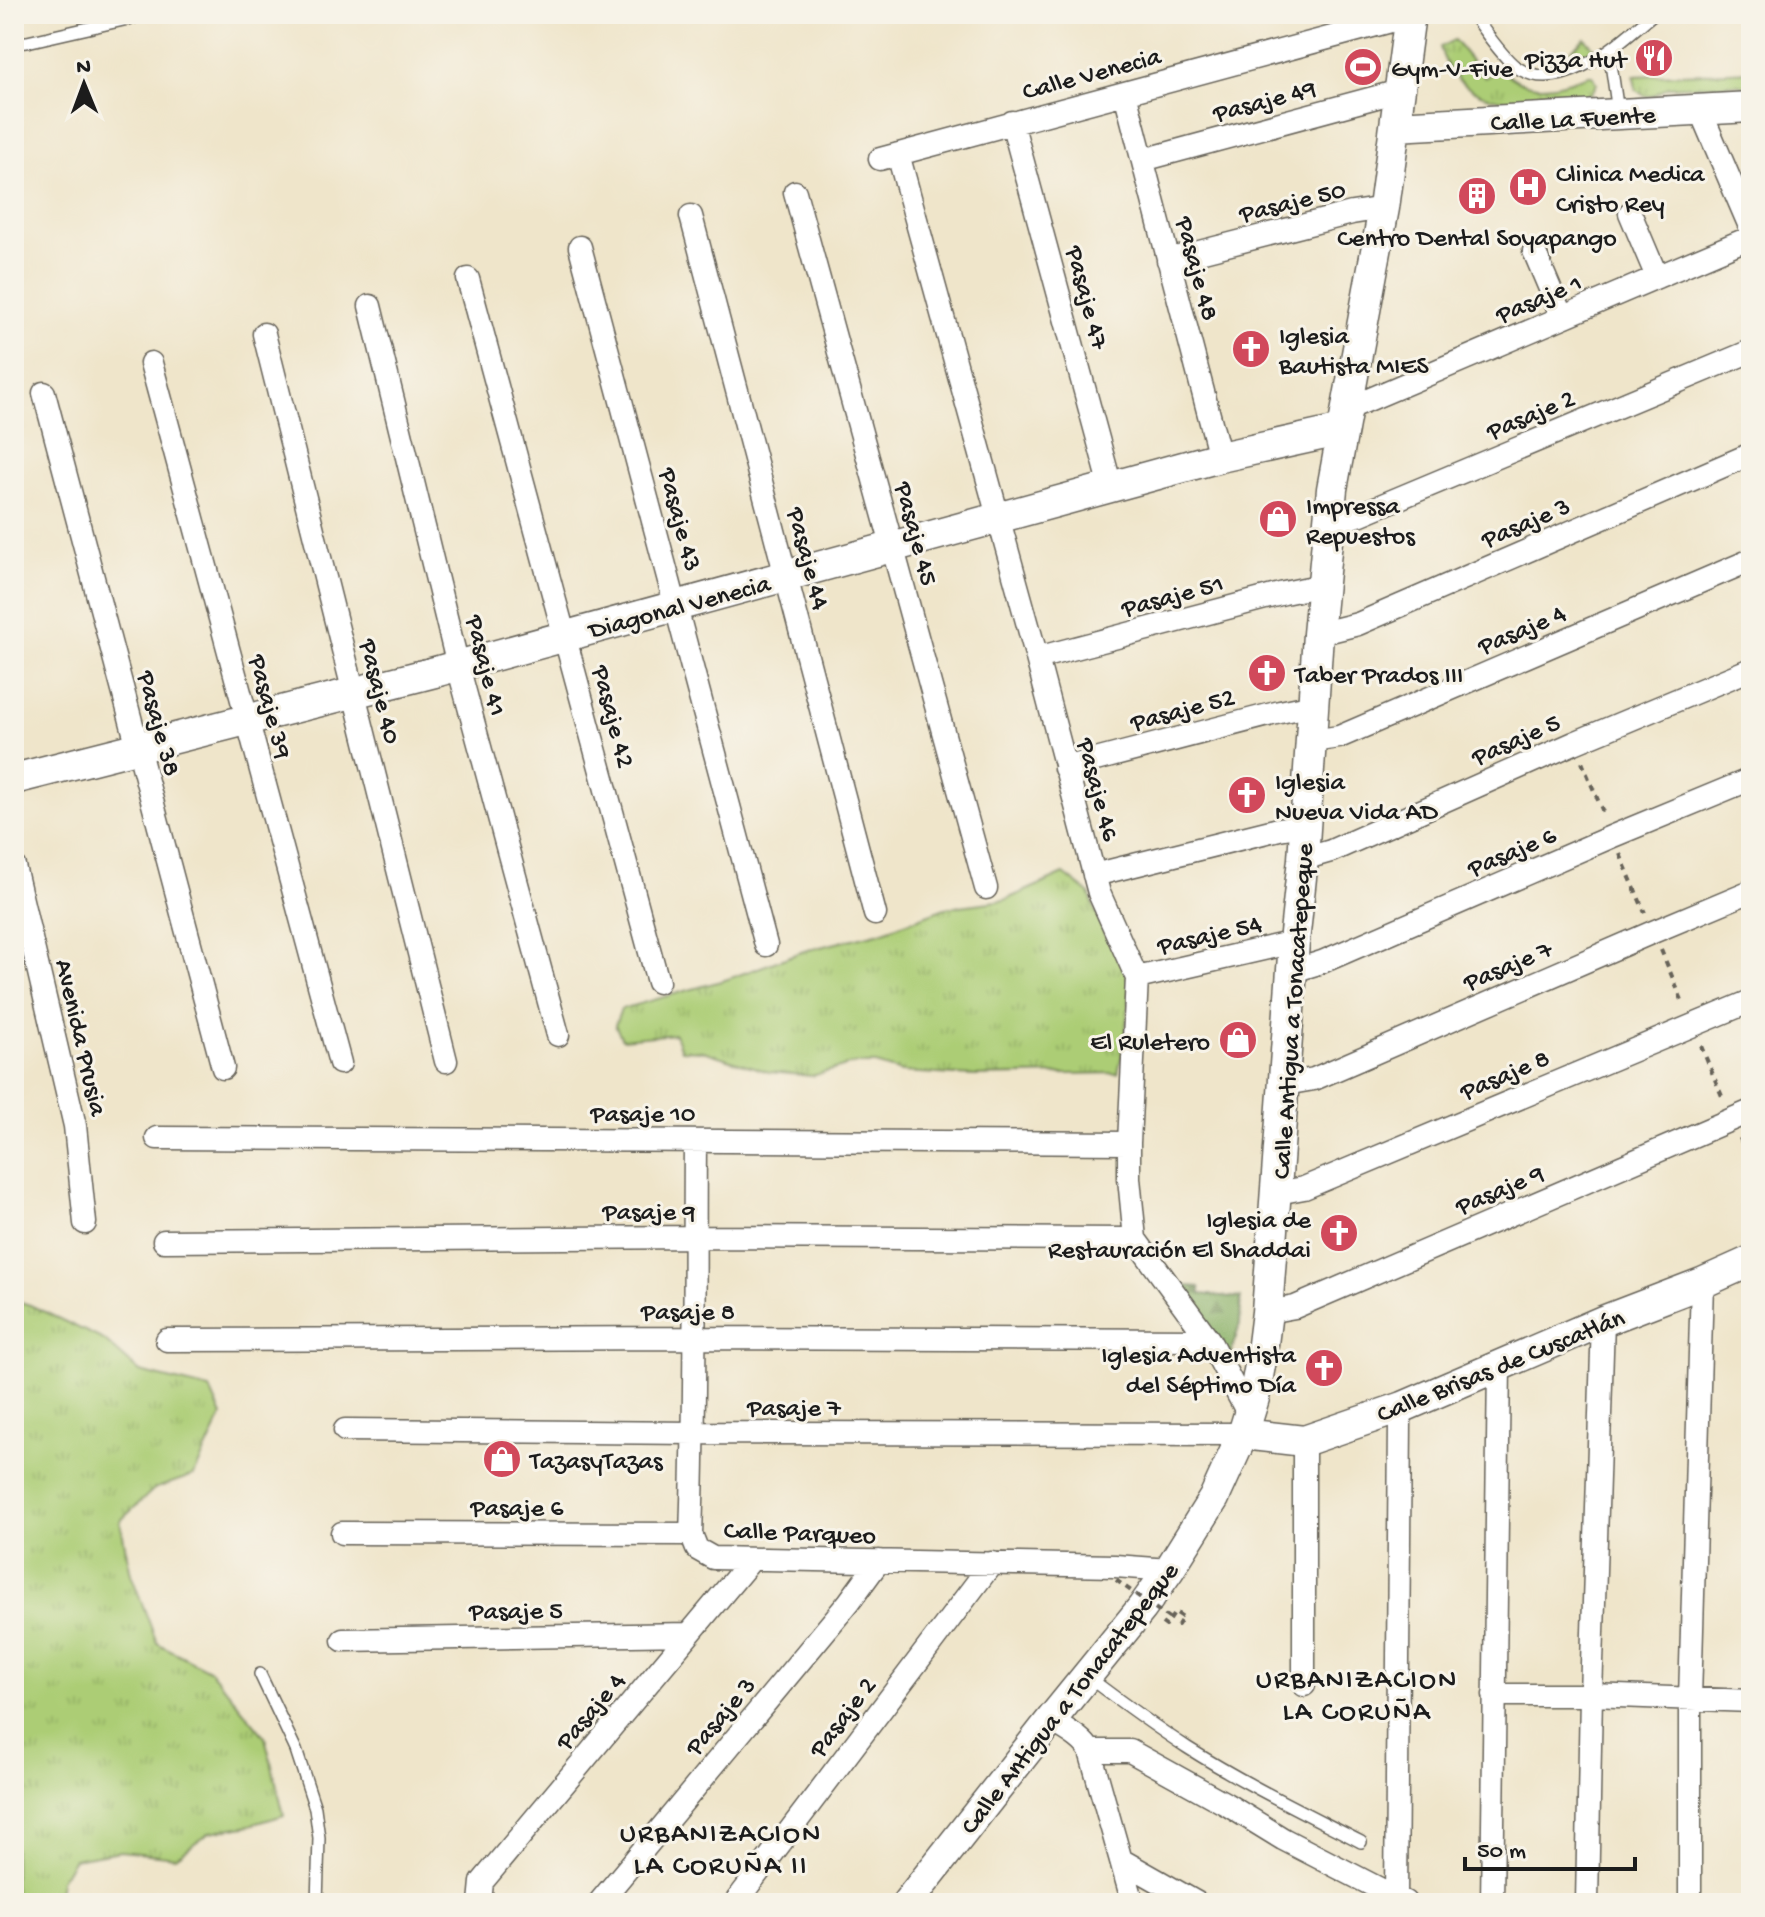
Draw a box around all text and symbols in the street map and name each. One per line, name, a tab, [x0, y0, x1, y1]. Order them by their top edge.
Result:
restaurant icon: Pizza Hut	[1633, 37, 1675, 79]
street label: Calle Venecia	[1020, 43, 1166, 110]
north arrow	[44, 44, 124, 124]
sports icon: Gym-V-Five	[1342, 46, 1384, 88]
place label: Pizza Hut	[1524, 47, 1628, 78]
text: N	[76, 55, 91, 81]
place label: Gym-V-Five	[1391, 56, 1514, 87]
street label: Pasaje 49	[1209, 75, 1320, 132]
street label: Calle La Fuente	[1490, 102, 1657, 141]
place label: Clinica Medica Cristo Rey	[1556, 161, 1706, 222]
hospital icon: Clinica Medica Cristo Rey	[1507, 166, 1549, 208]
building icon: Centro Dental Soyapango	[1456, 175, 1498, 217]
street label: Pasaje 50	[1236, 176, 1350, 233]
street label: Pasaje 48	[1166, 213, 1223, 325]
place label: Centro Dental Soyapango	[1337, 225, 1617, 256]
street label: Pasaje 47	[1056, 242, 1114, 355]
street label: Pasaje 1	[1491, 269, 1587, 333]
place label: Iglesia Bautista MIES	[1278, 323, 1429, 384]
church icon: Iglesia Bautista MIES	[1230, 328, 1272, 370]
street label: Pasaje 2	[1482, 385, 1581, 450]
street label: Pasaje 43	[649, 464, 706, 575]
street label: Pasaje 45	[885, 478, 942, 589]
place label: Impressa Repuestos	[1306, 493, 1416, 554]
street label: Pasaje 3	[1477, 493, 1576, 558]
shop icon: Impressa Repuestos	[1257, 498, 1299, 540]
street label: Pasaje 44	[777, 504, 834, 614]
street label: Diagonal Venecia	[584, 570, 776, 649]
street label: Pasaje 51	[1118, 570, 1227, 627]
street label: Pasaje 4	[1473, 600, 1571, 665]
street label: Pasaje 41	[456, 612, 511, 720]
street label: Pasaje 40	[349, 635, 406, 748]
street label: Pasaje 39	[239, 651, 296, 763]
church icon: Taber Prados III	[1246, 652, 1288, 694]
street label: Pasaje 42	[582, 661, 639, 772]
place label: Taber Prados III	[1293, 662, 1463, 693]
street label: Pasaje 38	[127, 667, 186, 780]
street label: Pasaje 52	[1127, 684, 1239, 741]
street label: Pasaje 5	[1467, 709, 1566, 776]
street label: Pasaje 46	[1067, 734, 1124, 846]
place label: Iglesia Nueva Vida AD	[1275, 769, 1438, 830]
church icon: Iglesia Nueva Vida AD	[1226, 774, 1268, 816]
street label: Pasaje 6	[1463, 821, 1562, 887]
street label: Calle Antigua a Tonacatepeque	[1268, 842, 1323, 1180]
street label: Pasaje 54	[1154, 910, 1265, 965]
street label: Pasaje 7	[1459, 935, 1559, 1001]
street label: Avenida Prusia	[46, 957, 112, 1121]
shop icon: El Ruletero	[1217, 1019, 1259, 1061]
place label: El Ruletero	[1090, 1029, 1210, 1060]
street label: Pasaje 8	[1455, 1044, 1555, 1110]
street label: Pasaje 10	[589, 1101, 696, 1132]
street label: Pasaje 9	[1451, 1160, 1550, 1225]
street label: Pasaje 9	[602, 1199, 695, 1230]
place label: Iglesia de Restauración El Shaddai	[1048, 1207, 1312, 1268]
church icon: Iglesia de Restauración El Shaddai	[1318, 1212, 1360, 1254]
street label: Pasaje 8	[640, 1299, 735, 1330]
street label: Calle Brisas de Cuscatlán	[1373, 1304, 1631, 1432]
place label: Iglesia Adventista del Séptimo Día	[1101, 1342, 1298, 1403]
church icon: Iglesia Adventista del Séptimo Día	[1303, 1347, 1345, 1389]
street label: Pasaje 7	[746, 1395, 842, 1426]
shop icon: TazasyTazas	[481, 1438, 523, 1480]
place label: TazasyTazas	[528, 1448, 664, 1479]
street label: Pasaje 6	[469, 1495, 564, 1526]
street label: Calle Parqueo	[723, 1517, 876, 1554]
street label: Calle Antigua a Tonacatepeque	[956, 1557, 1188, 1842]
street label: Pasaje 5	[468, 1597, 563, 1630]
district label: URBANIZACION LA CORUÑA	[1256, 1665, 1458, 1730]
street label: Pasaje 4	[550, 1668, 634, 1759]
street label: Pasaje 3	[680, 1672, 764, 1764]
street label: Pasaje 2	[804, 1672, 885, 1766]
district label: URBANIZACION LA CORUÑA II	[620, 1819, 822, 1884]
scale bar	[1465, 1821, 1635, 1871]
text: 50 m	[1477, 1838, 1526, 1867]

